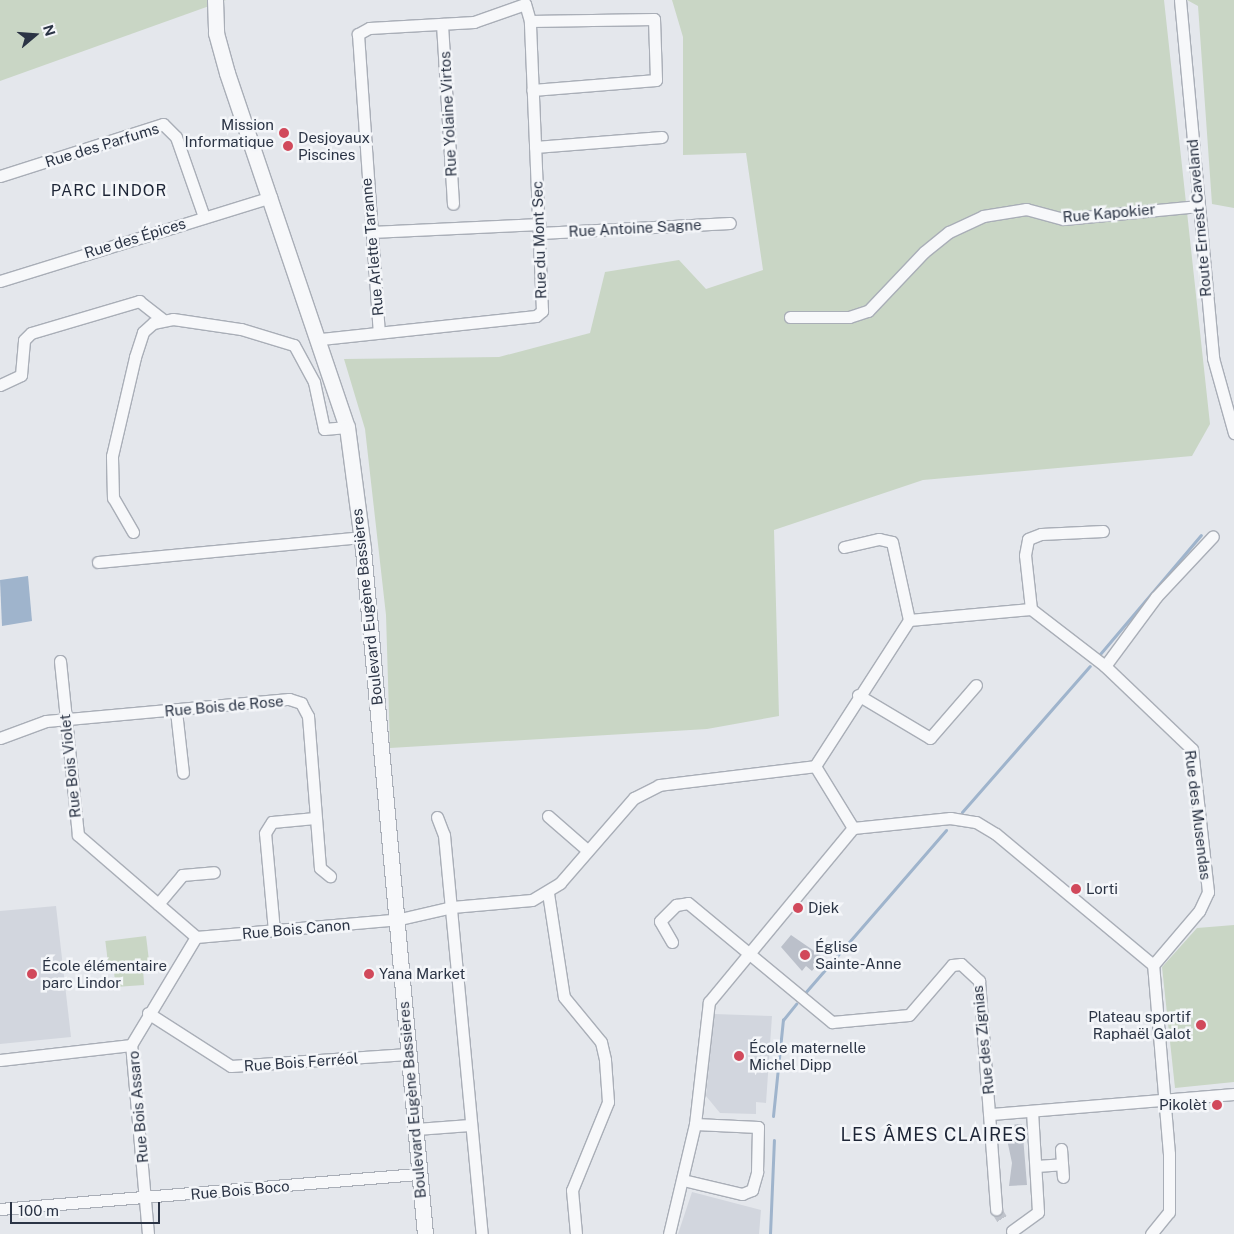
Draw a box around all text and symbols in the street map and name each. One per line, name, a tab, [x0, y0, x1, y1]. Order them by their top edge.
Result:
north arrow	[10, 10, 60, 60]
text: N	[40, 23, 59, 38]
street label: Rue Yolaine Virtos	[436, 51, 460, 177]
place label: Mission Informatique	[185, 115, 274, 150]
street label: Rue des Parfums	[43, 119, 161, 171]
marker: Mission Informatique	[278, 127, 290, 139]
place label: Desjoyaux Piscines	[298, 128, 370, 163]
street label: Route Ernest Caveland	[1183, 138, 1215, 298]
marker: Desjoyaux Piscines	[282, 140, 294, 152]
street label: Rue Arlette Taranne	[357, 177, 387, 317]
district label: PARC LINDOR	[49, 181, 169, 201]
street label: Rue du Mont Sec	[528, 181, 550, 299]
street label: Rue Kapokier	[1062, 200, 1156, 226]
street label: Rue des Épices	[82, 214, 188, 262]
street label: Rue Antoine Sagne	[568, 216, 702, 240]
street label: Boulevard Eugène Bassières	[348, 508, 386, 706]
street label: Rue Bois de Rose	[163, 692, 285, 720]
street label: Rue Bois Violet	[56, 713, 84, 819]
street label: Rue des Musendas	[1181, 749, 1215, 881]
place label: Lorti	[1086, 880, 1118, 898]
marker: Lorti	[1070, 883, 1082, 895]
place label: Djek	[808, 899, 839, 917]
marker: Djek	[792, 902, 804, 914]
street label: Rue Bois Canon	[241, 915, 351, 943]
place label: Église Sainte-Anne	[815, 937, 901, 972]
marker: Église Sainte-Anne	[799, 949, 811, 961]
place label: École élémentaire parc Lindor	[42, 956, 167, 991]
place label: Yana Market	[379, 965, 465, 983]
marker: École élémentaire parc Lindor	[26, 968, 38, 980]
marker: Yana Market	[363, 968, 375, 980]
street label: Rue des Zignias	[968, 984, 998, 1096]
street label: Boulevard Eugène Bassières	[394, 1001, 430, 1199]
place label: Plateau sportif Raphaël Galot	[1088, 1007, 1191, 1042]
marker: Plateau sportif Raphaël Galot	[1195, 1019, 1207, 1031]
place label: École maternelle Michel Dipp	[749, 1038, 866, 1073]
street label: Rue Bois Ferréol	[243, 1049, 359, 1075]
street label: Rue Bois Assaro	[124, 1050, 152, 1164]
marker: École maternelle Michel Dipp	[733, 1050, 745, 1062]
place label: Pikolèt	[1159, 1096, 1207, 1114]
marker: Pikolèt	[1211, 1099, 1223, 1111]
district label: LES ÂMES CLAIRES	[839, 1124, 1029, 1146]
street label: Rue Bois Boco	[190, 1177, 290, 1203]
scale bar	[12, 1192, 162, 1224]
text: 100 m	[18, 1202, 59, 1219]

